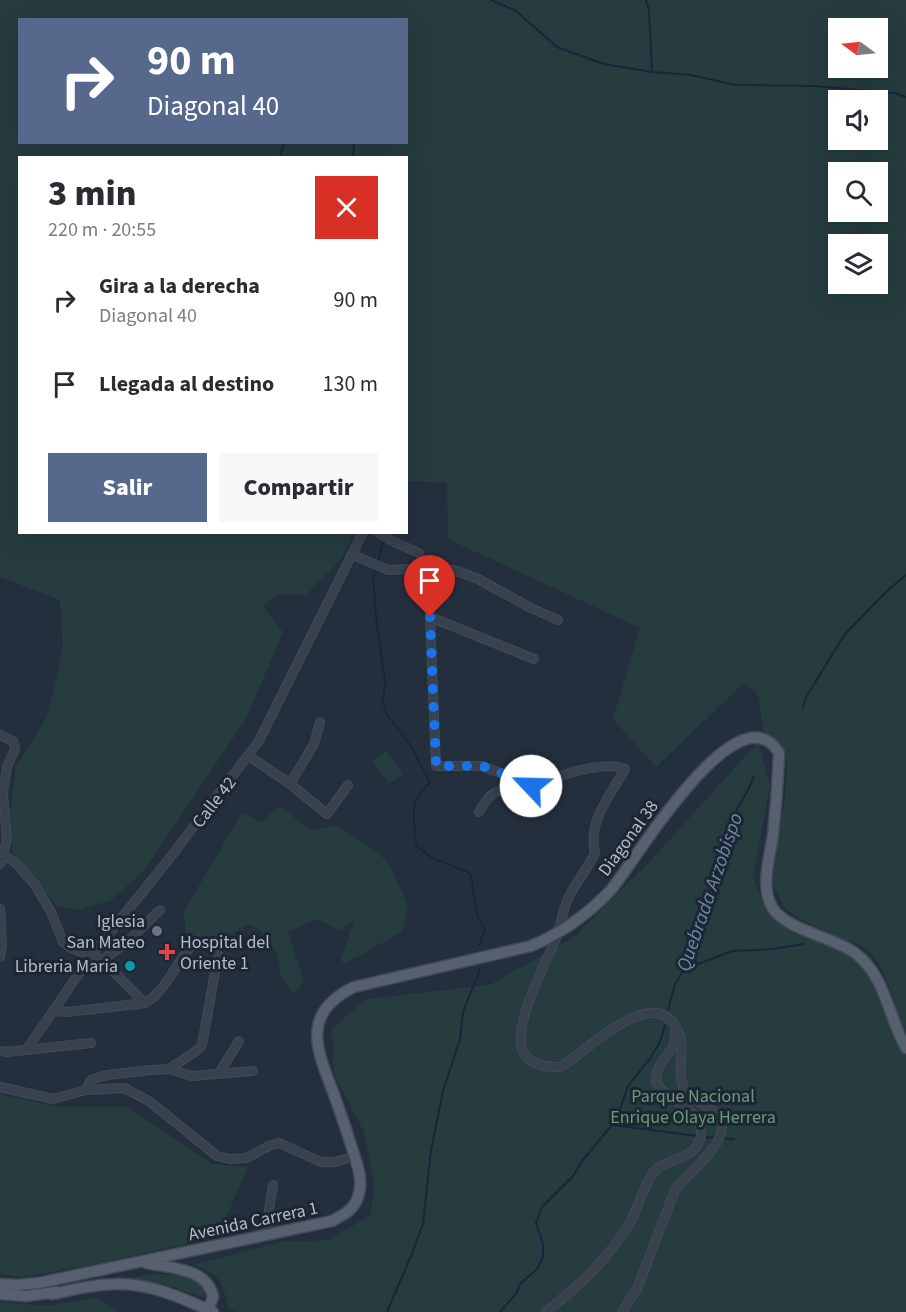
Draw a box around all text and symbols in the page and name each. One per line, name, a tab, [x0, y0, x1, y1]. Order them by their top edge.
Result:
north arrow	[828, 18, 888, 78]
map controls	[828, 18, 888, 294]
text: 90 m	[147, 31, 236, 91]
icon: right	[48, 42, 126, 120]
text: Diagonal 40	[147, 87, 279, 126]
button: sound	[828, 90, 888, 150]
button: search	[828, 162, 888, 222]
text: 3 min	[48, 168, 136, 219]
button: close	[315, 176, 378, 239]
text: 220 m · 20:55	[48, 216, 156, 244]
button: layers	[828, 234, 888, 294]
text: Gira a la derecha	[99, 270, 260, 302]
icon: right	[48, 284, 81, 317]
text: 90 m	[333, 284, 378, 316]
text: Diagonal 40	[99, 302, 197, 330]
icon: arrive	[48, 368, 81, 401]
text: Llegada al destino	[99, 368, 274, 400]
text: 130 m	[323, 368, 378, 400]
button: Salir	[48, 453, 207, 522]
button: Compartir	[219, 453, 378, 522]
pin	[404, 555, 455, 617]
icon: arrive	[413, 564, 446, 597]
position arrow	[499, 754, 563, 818]
street label: Calle 42	[186, 771, 242, 833]
street label: Diagonal 38	[592, 795, 664, 881]
water label: Quebrada Arzobispo	[670, 809, 750, 975]
place label: Iglesia San Mateo	[66, 909, 145, 955]
marker: Iglesia San Mateo	[150, 924, 164, 938]
place label: Hospital del Oriente 1	[180, 930, 270, 976]
marker: Hospital del Oriente 1	[158, 943, 176, 961]
place label: Libreria Maria	[15, 954, 118, 979]
marker: Libreria Maria	[123, 959, 137, 973]
park label: Parque Nacional Enrique Olaya Herrera	[610, 1084, 776, 1130]
street label: Avenida Carrera 1	[186, 1196, 320, 1247]

